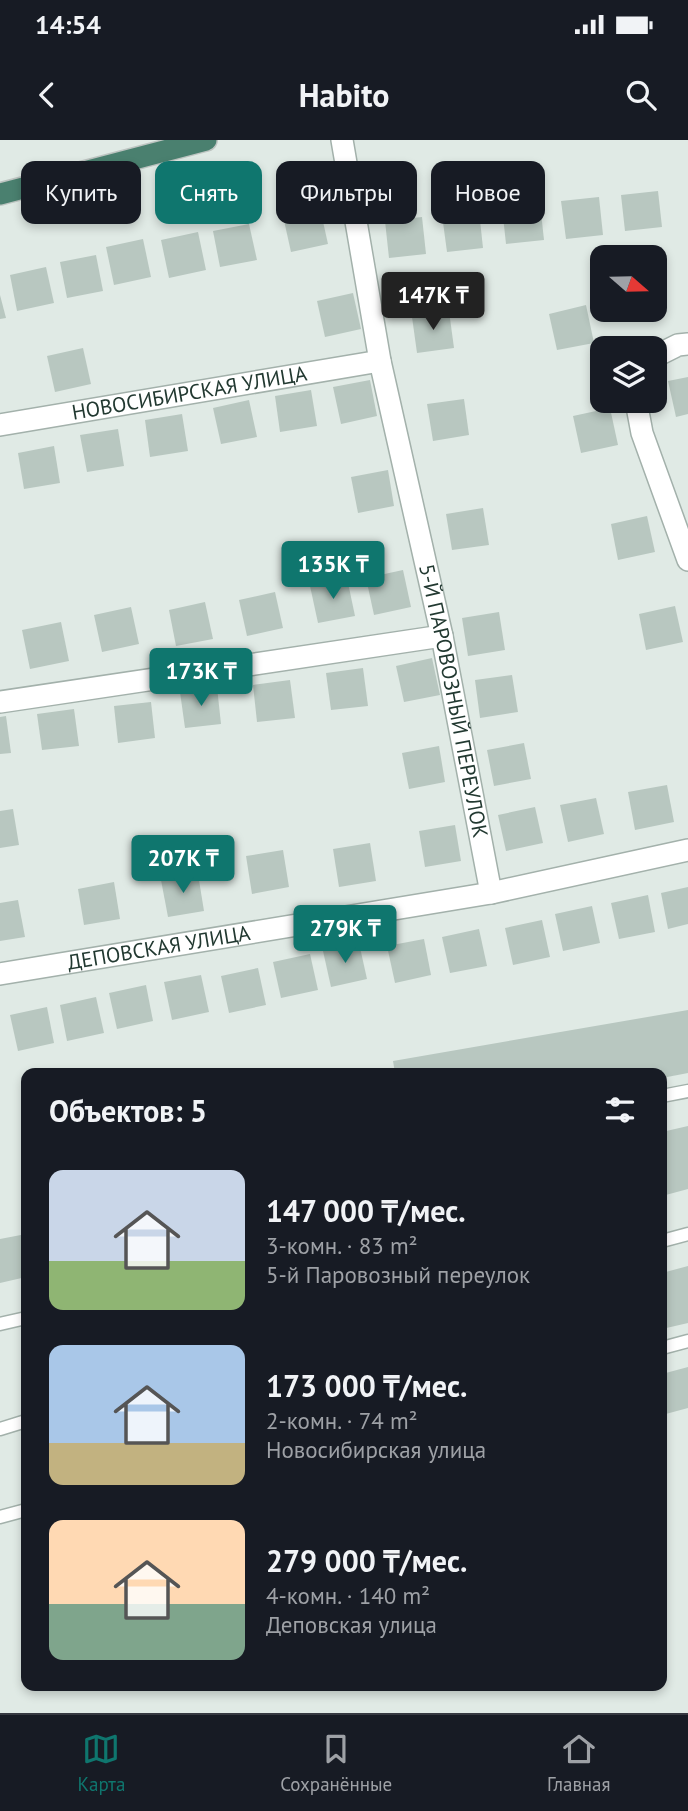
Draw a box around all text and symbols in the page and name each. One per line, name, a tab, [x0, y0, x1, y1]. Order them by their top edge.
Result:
text: 14:54	[35, 8, 101, 41]
text: Habito	[299, 74, 389, 116]
icon: back	[28, 76, 66, 114]
icon: search	[622, 76, 660, 114]
chip: Купить	[21, 161, 141, 224]
chip: Снять	[155, 161, 262, 224]
chip: Фильтры	[276, 161, 417, 224]
chip: Новое	[431, 161, 545, 224]
north arrow	[590, 245, 667, 322]
map controls	[590, 245, 667, 413]
pin: 147K ₸	[376, 272, 490, 332]
text: 147K ₸	[397, 280, 469, 309]
button: layers	[590, 336, 667, 413]
street label: НОВОСИБИРСКАЯ УЛИЦА	[70, 359, 309, 426]
pin: 135K ₸	[276, 542, 390, 601]
text: 135K ₸	[297, 549, 369, 578]
street label: 5-Й ПАРОВОЗНЫЙ ПЕРЕУЛОК	[413, 561, 494, 840]
pin: 173K ₸	[144, 648, 258, 708]
text: 173K ₸	[165, 656, 237, 685]
pin: 207K ₸	[126, 836, 240, 895]
text: 207K ₸	[147, 843, 219, 872]
pin: 279K ₸	[288, 906, 402, 965]
text: 279K ₸	[309, 913, 381, 942]
street label: ДЕПОВСКАЯ УЛИЦА	[65, 919, 253, 976]
text: Объектов: 5	[49, 1091, 207, 1130]
icon: filters	[601, 1091, 639, 1129]
text: 147 000 ₸/мес.	[266, 1191, 466, 1230]
icon: home	[105, 1198, 189, 1282]
text: 3-комн. · 83 m²	[266, 1231, 418, 1260]
text: 5-й Паровозный переулок	[266, 1260, 530, 1289]
text: 173 000 ₸/мес.	[266, 1366, 467, 1405]
icon: home	[105, 1373, 189, 1457]
text: 2-комн. · 74 m²	[266, 1406, 418, 1435]
text: Новосибирская улица	[266, 1435, 486, 1464]
text: 279 000 ₸/мес.	[266, 1541, 467, 1580]
icon: home	[105, 1548, 189, 1632]
text: 4-комн. · 140 m²	[266, 1581, 430, 1610]
text: Деповская улица	[266, 1610, 437, 1639]
tab: Карта	[77, 1730, 125, 1796]
tab: Сохранённые	[280, 1730, 392, 1796]
tab: Главная	[547, 1730, 611, 1796]

